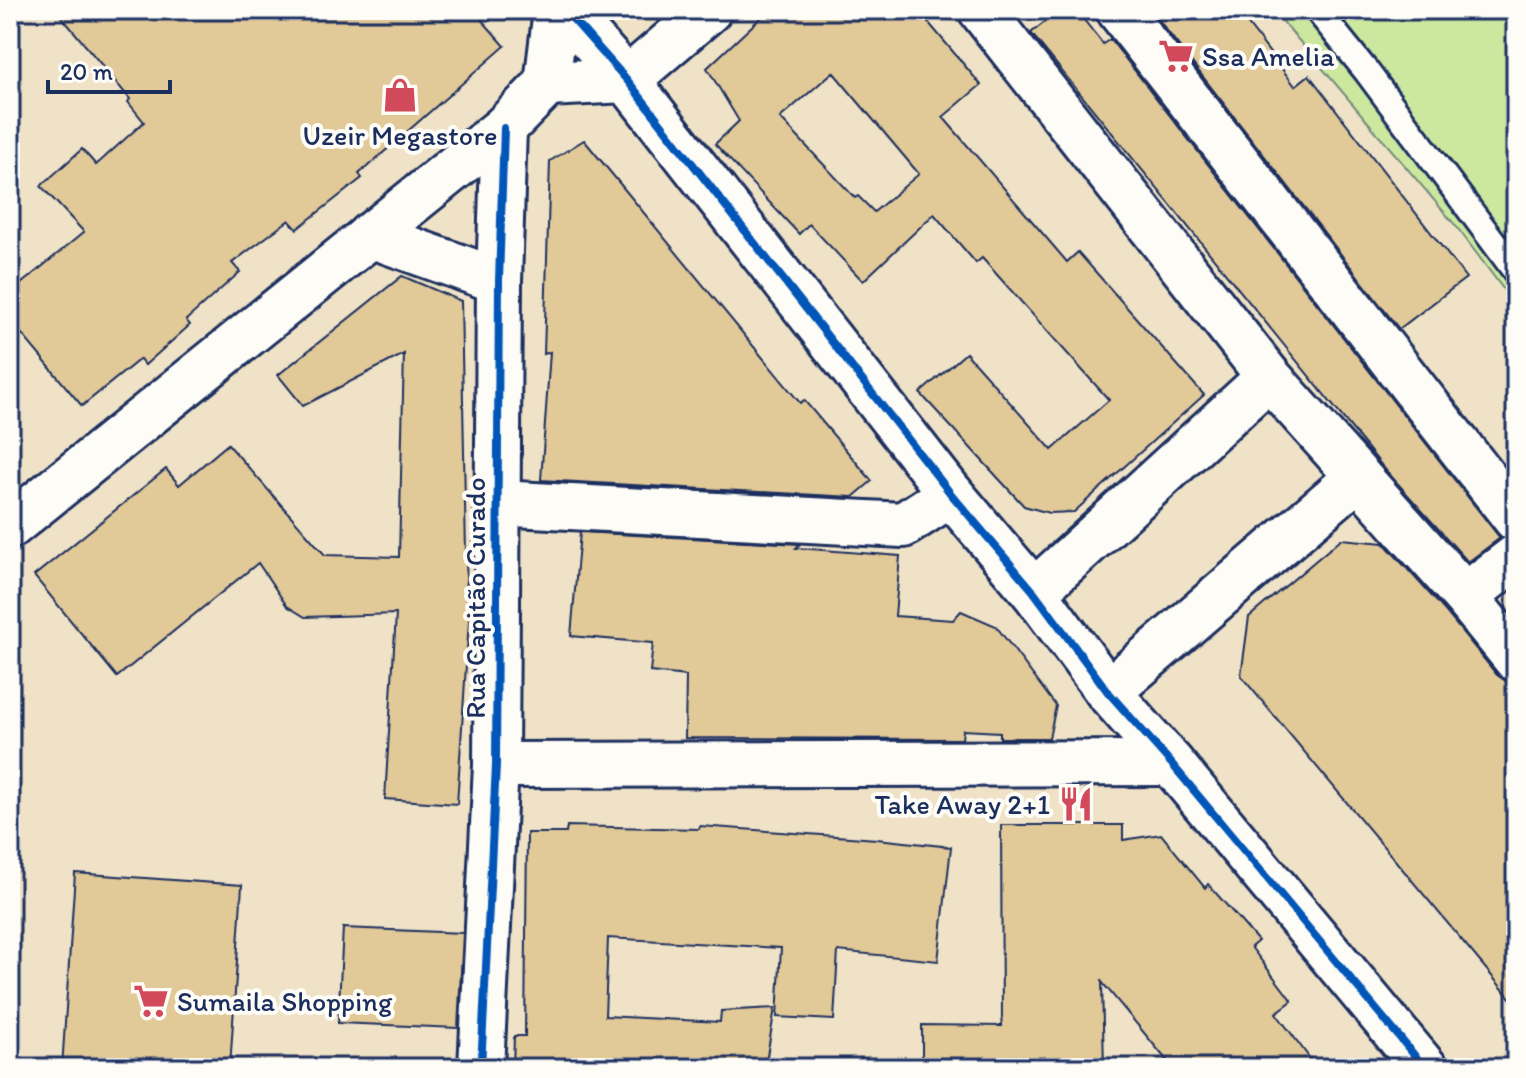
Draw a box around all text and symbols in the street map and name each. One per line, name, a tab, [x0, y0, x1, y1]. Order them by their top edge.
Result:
supermarket icon: Ssa Amelia	[1157, 37, 1195, 75]
place label: Ssa Amelia	[1202, 39, 1335, 73]
scale bar	[48, 44, 170, 94]
text: 20 m	[60, 57, 113, 86]
shop icon: Uzeir Megastore	[381, 76, 419, 114]
place label: Uzeir Megastore	[303, 118, 498, 152]
street label: Rua Capitão Curado	[458, 477, 492, 719]
restaurant icon: Take Away 2+1	[1057, 785, 1095, 823]
place label: Take Away 2+1	[875, 787, 1050, 821]
supermarket icon: Sumaila Shopping	[132, 982, 170, 1020]
place label: Sumaila Shopping	[177, 984, 393, 1018]

